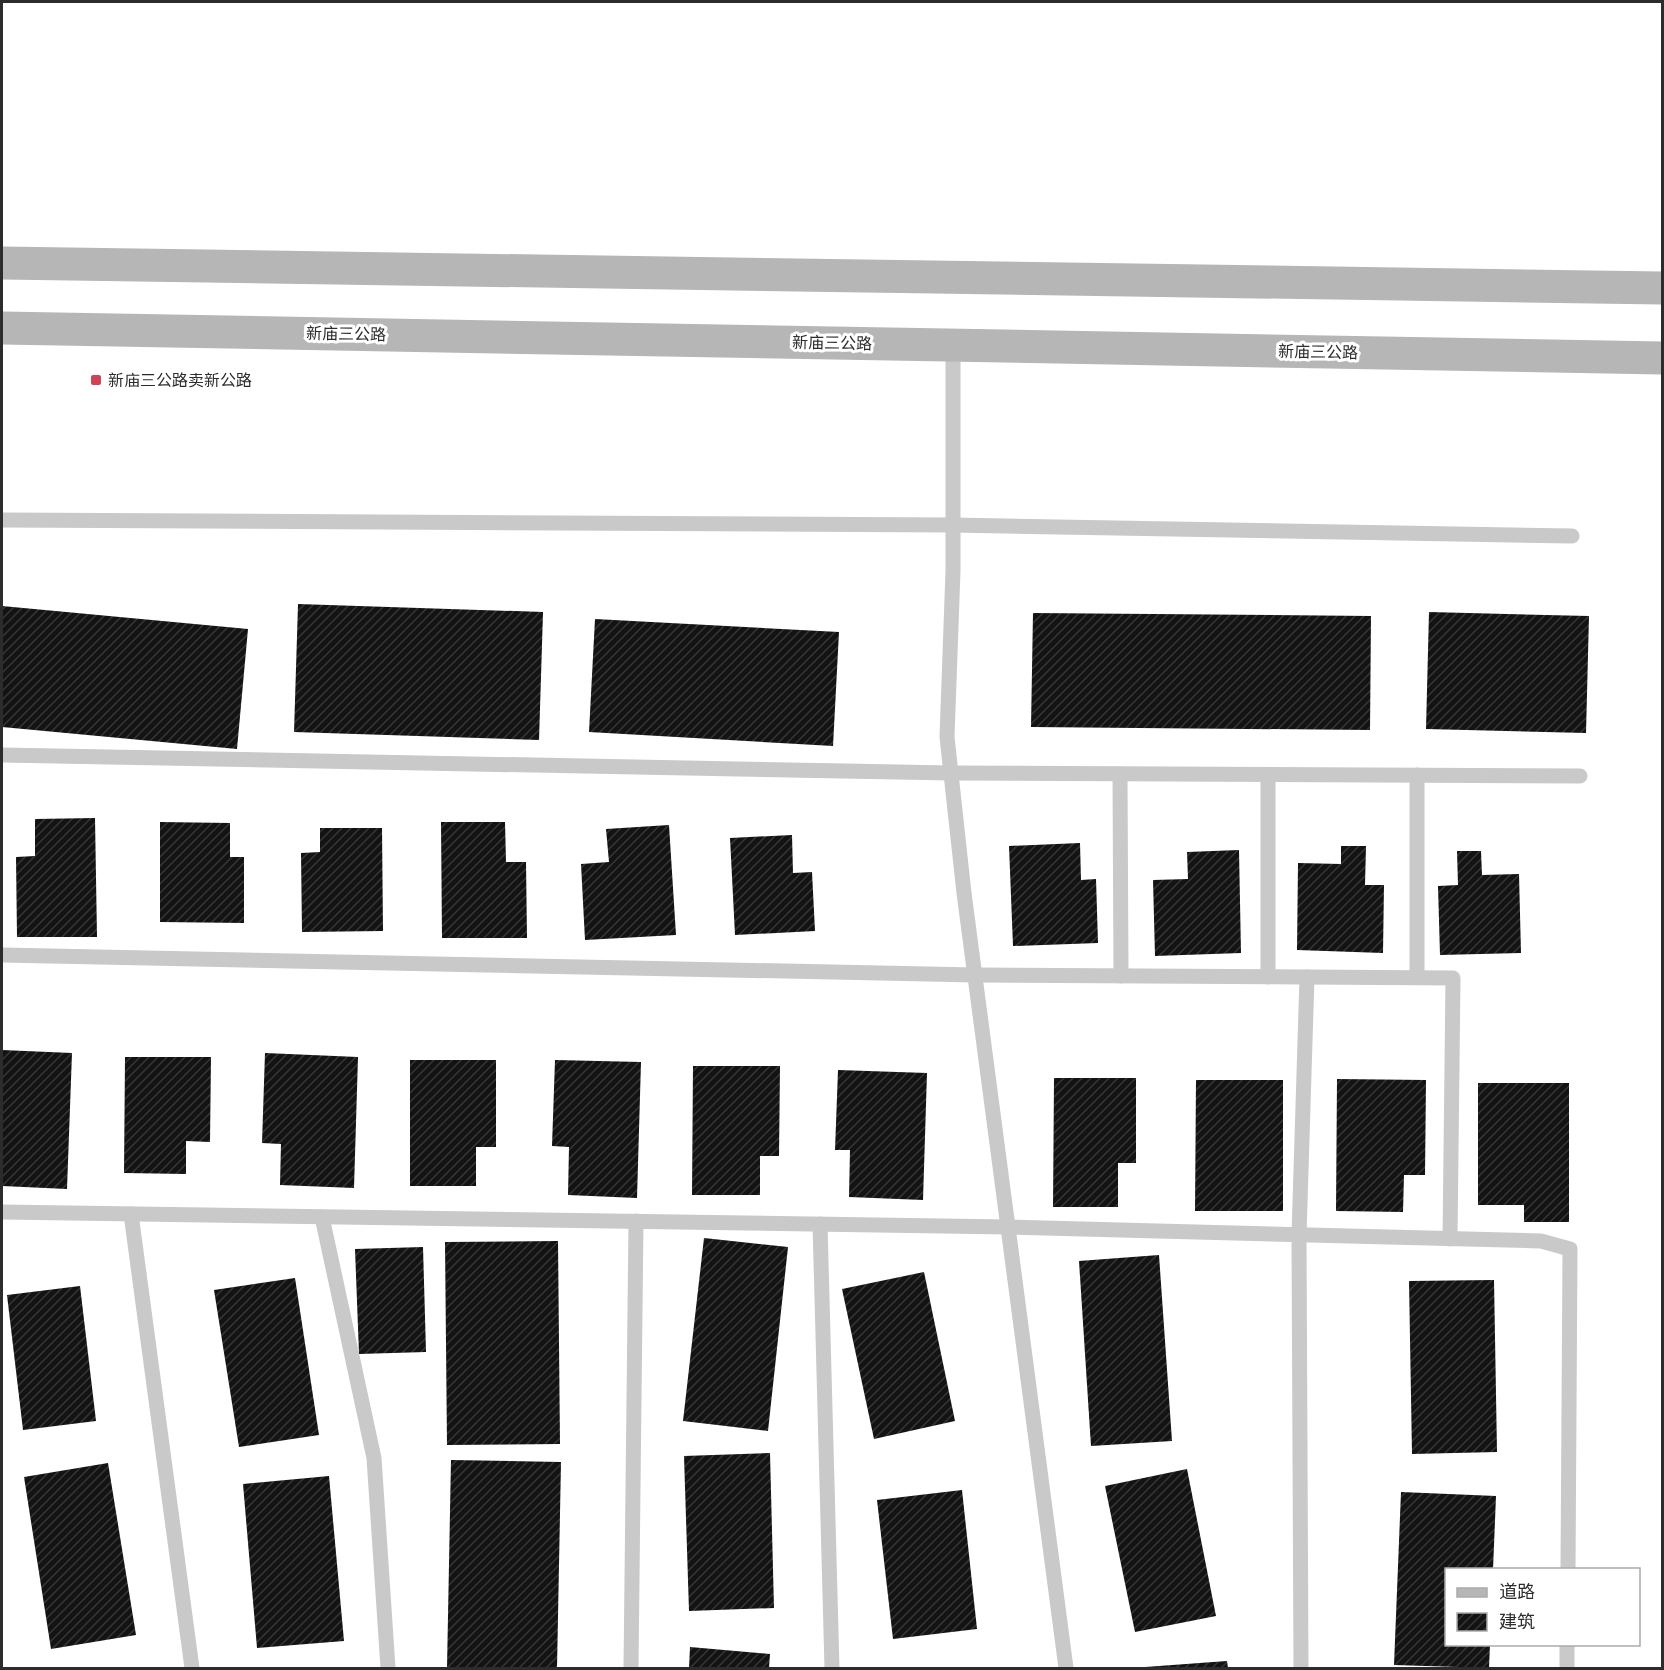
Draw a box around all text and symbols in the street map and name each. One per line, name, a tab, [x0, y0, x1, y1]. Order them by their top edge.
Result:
street label: 新庙三公路	[306, 325, 386, 343]
street label: 新庙三公路	[792, 334, 872, 352]
street label: 新庙三公路	[1278, 343, 1358, 361]
place label: 新庙三公路卖新公路	[108, 372, 252, 389]
marker: 新庙三公路卖新公路	[89, 373, 103, 387]
legend	[1445, 1568, 1640, 1646]
text: 道路	[1499, 1582, 1535, 1602]
text: 建筑	[1499, 1612, 1535, 1632]

